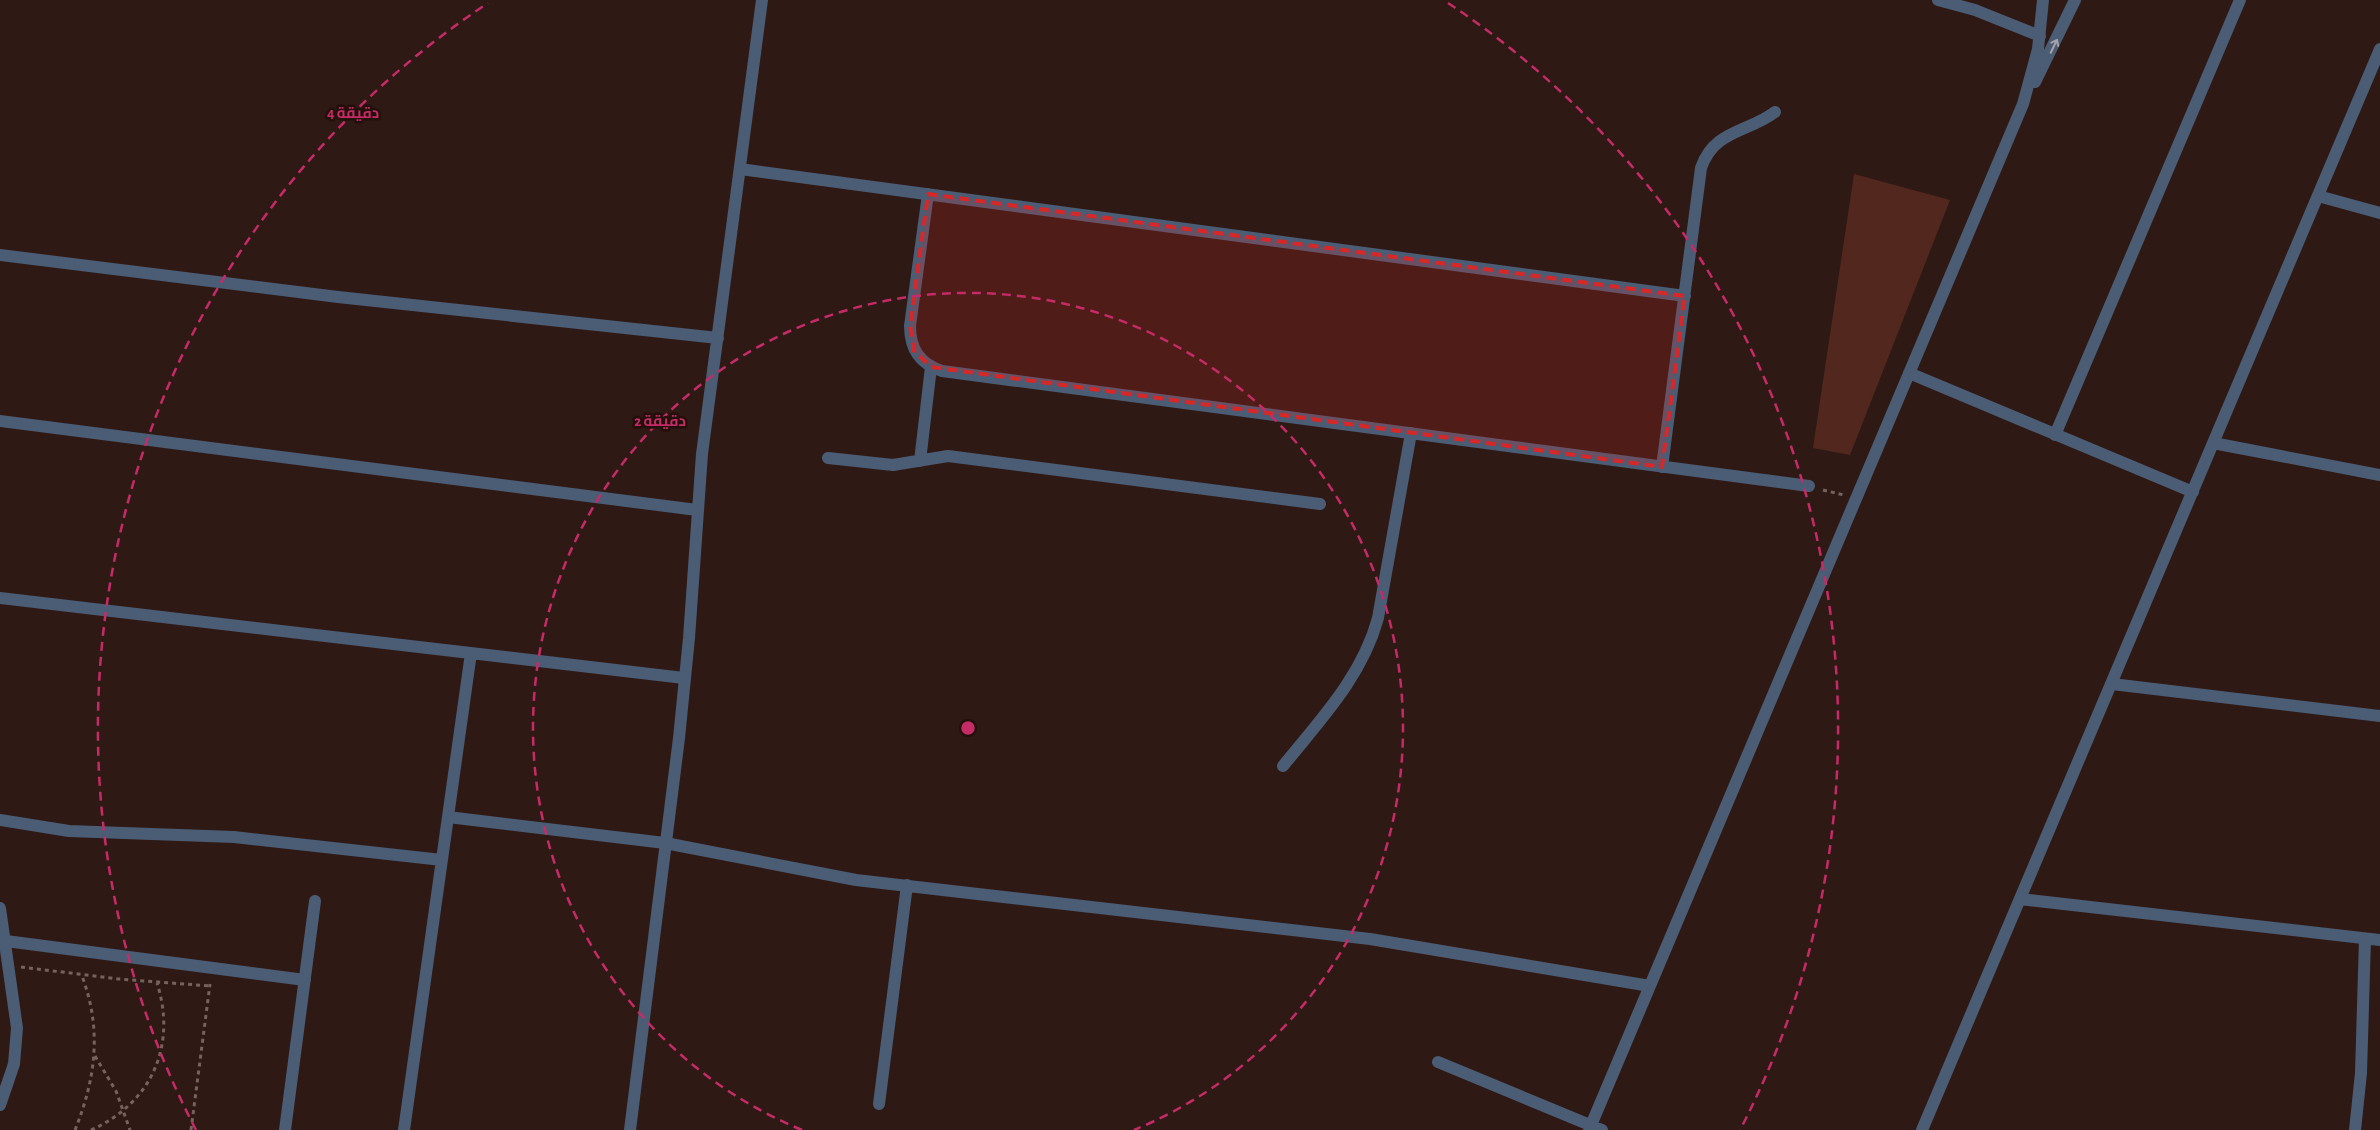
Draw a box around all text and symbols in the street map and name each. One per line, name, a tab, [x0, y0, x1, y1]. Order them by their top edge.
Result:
one-way arrow	[2050, 39, 2060, 54]
text: 4 دقيقة	[327, 106, 379, 121]
text: 2 دقيقة	[634, 414, 686, 429]
centre of rings	[959, 719, 977, 737]

